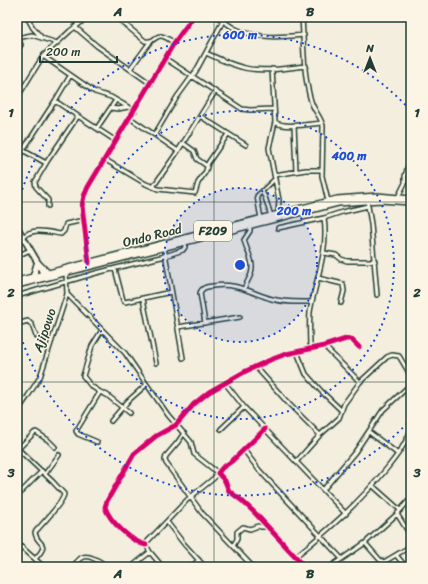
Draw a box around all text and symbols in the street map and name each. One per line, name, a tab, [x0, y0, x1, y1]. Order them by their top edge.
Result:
text: A	[113, 0, 122, 23]
text: B	[306, 0, 315, 23]
text: 600 m	[222, 24, 258, 46]
scale bar	[40, 38, 117, 64]
north arrow	[350, 38, 390, 78]
text: N	[365, 39, 374, 58]
text: 200 m	[46, 41, 80, 63]
text: 1	[8, 101, 14, 124]
text: 1	[414, 101, 420, 124]
text: 400 m	[330, 145, 367, 167]
text: 200 m	[276, 200, 312, 222]
street label: Ondo Road	[120, 217, 185, 254]
road number: F209	[194, 221, 232, 241]
centre of rings	[233, 258, 247, 272]
text: 2	[6, 281, 15, 304]
text: 2	[412, 281, 421, 304]
street label: Ajipowo	[26, 305, 63, 356]
text: 3	[6, 461, 15, 484]
text: 3	[412, 461, 421, 484]
text: A	[113, 562, 122, 584]
text: B	[306, 562, 315, 584]

